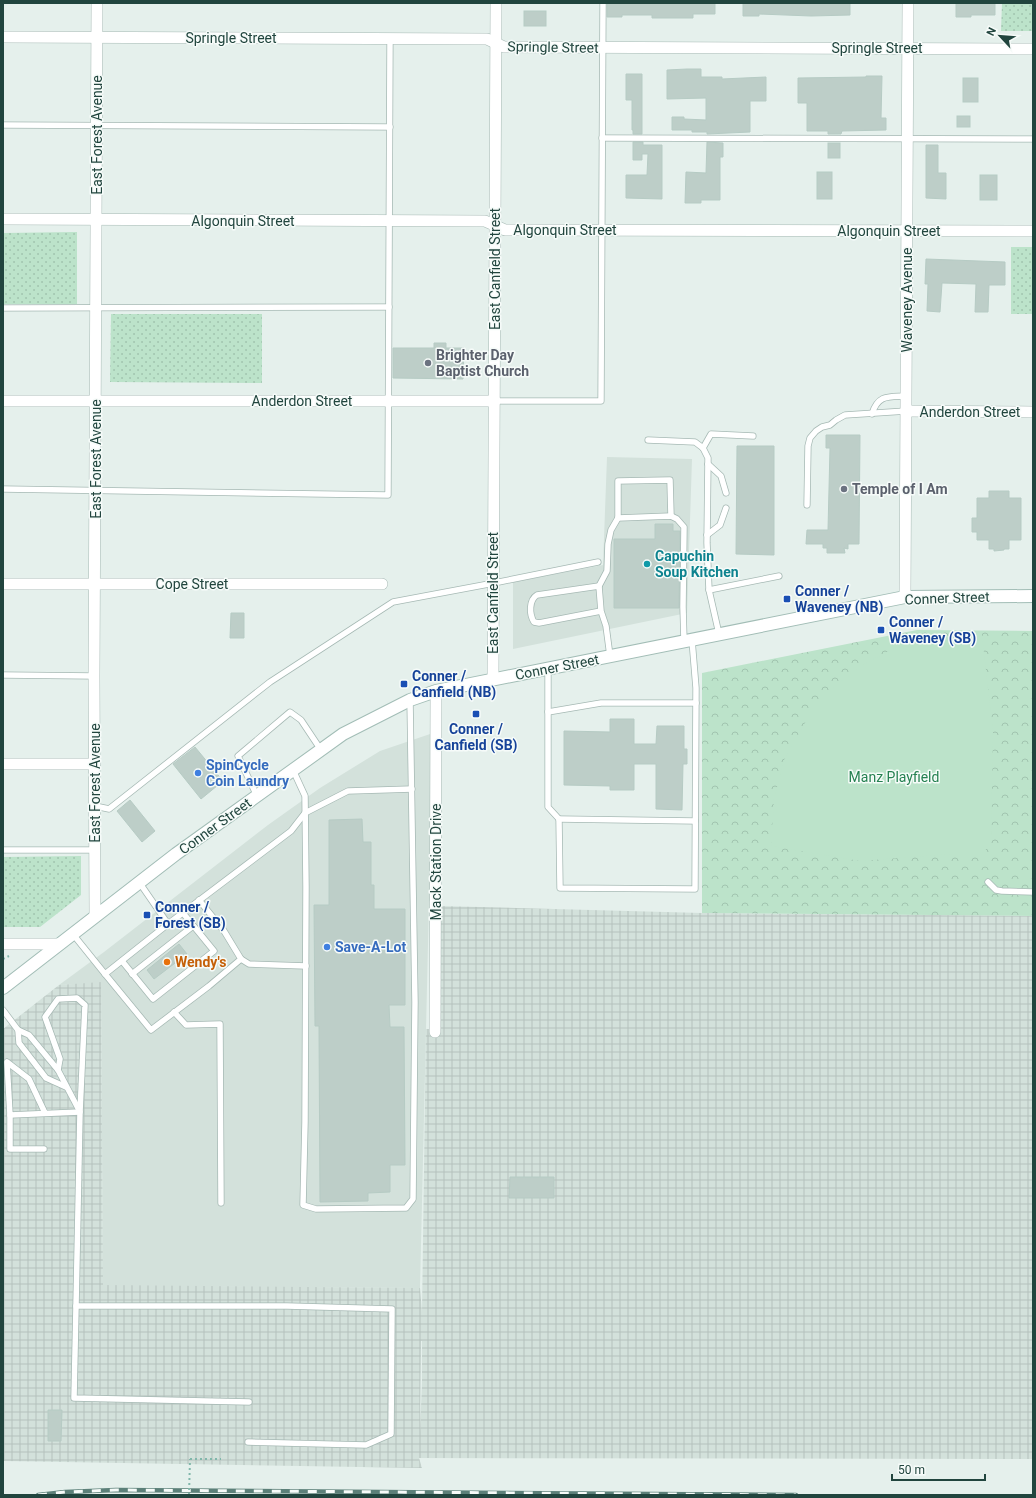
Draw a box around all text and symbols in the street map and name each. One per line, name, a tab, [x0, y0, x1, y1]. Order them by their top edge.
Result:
north arrow	[980, 16, 1020, 56]
text: N	[984, 25, 999, 38]
street label: Springle Street	[185, 30, 277, 46]
street label: Springle Street	[507, 38, 599, 56]
street label: Springle Street	[831, 40, 923, 56]
street label: East Forest Avenue	[89, 75, 105, 195]
street label: East Canfield Street	[487, 207, 503, 330]
street label: Algonquin Street	[191, 213, 295, 229]
street label: Algonquin Street	[513, 222, 617, 238]
street label: Algonquin Street	[837, 223, 941, 239]
street label: Waveney Avenue	[899, 248, 915, 352]
place label: Brighter Day Baptist Church	[436, 347, 529, 379]
marker: Brighter Day Baptist Church	[423, 358, 433, 368]
street label: Anderdon Street	[252, 393, 353, 409]
street label: East Forest Avenue	[88, 399, 104, 519]
street label: Anderdon Street	[920, 404, 1021, 420]
place label: Temple of I Am	[852, 481, 948, 497]
marker: Temple of I Am	[839, 484, 849, 494]
street label: East Canfield Street	[485, 531, 501, 654]
place label: Capuchin Soup Kitchen	[655, 548, 739, 580]
marker: Capuchin Soup Kitchen	[642, 559, 652, 569]
street label: Cope Street	[156, 576, 229, 592]
place label: Conner / Waveney (NB)	[795, 583, 884, 616]
street label: Conner Street	[904, 589, 990, 607]
marker: Conner / Waveney (NB)	[782, 594, 792, 604]
place label: Conner / Waveney (SB)	[889, 614, 976, 647]
marker: Conner / Waveney (SB)	[876, 625, 886, 635]
street label: Conner Street	[514, 651, 601, 683]
place label: Conner / Canfield (NB)	[412, 668, 496, 701]
marker: Conner / Canfield (NB)	[399, 679, 409, 689]
marker: Conner / Canfield (SB)	[471, 709, 481, 719]
place label: Conner / Canfield (SB)	[434, 721, 518, 754]
street label: East Forest Avenue	[87, 723, 103, 843]
place label: SpinCycle Coin Laundry	[206, 757, 290, 789]
marker: SpinCycle Coin Laundry	[193, 768, 203, 778]
park label: Manz Playfield	[849, 769, 939, 785]
street label: Conner Street	[176, 794, 254, 857]
street label: Mack Station Drive	[428, 804, 444, 920]
place label: Conner / Forest (SB)	[155, 899, 226, 932]
marker: Conner / Forest (SB)	[142, 910, 152, 920]
place label: Save-A-Lot	[335, 939, 406, 955]
marker: Save-A-Lot	[322, 942, 332, 952]
place label: Wendy's	[175, 954, 226, 970]
marker: Wendy's	[162, 957, 172, 967]
scale bar	[892, 1456, 985, 1482]
text: 50 m	[898, 1463, 925, 1477]

